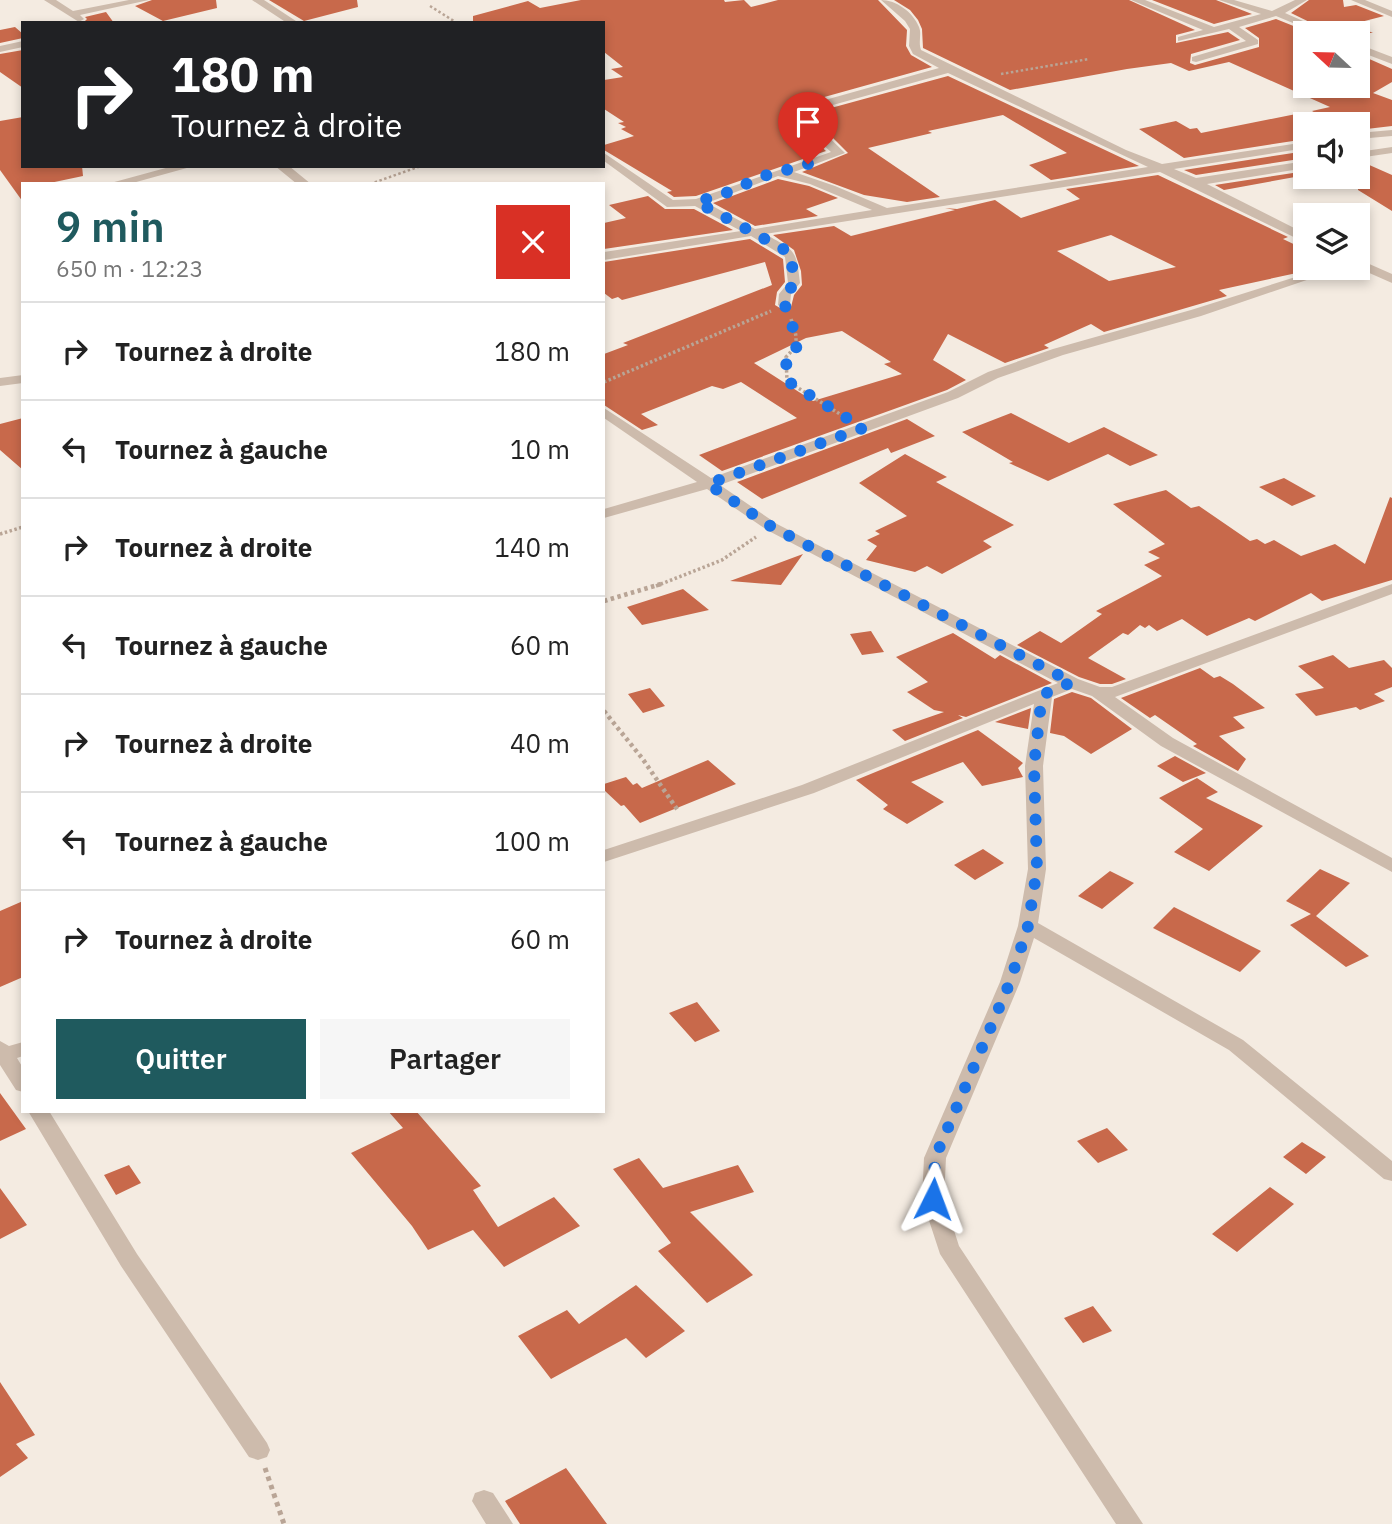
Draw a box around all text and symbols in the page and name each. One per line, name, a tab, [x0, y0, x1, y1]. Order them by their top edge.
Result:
north arrow	[1293, 21, 1370, 98]
map controls	[1293, 21, 1370, 280]
text: 180 m	[171, 42, 315, 105]
icon: right	[56, 49, 147, 140]
pin	[778, 92, 838, 164]
icon: arrive	[789, 103, 827, 141]
text: Tournez à droite	[171, 104, 402, 146]
button: sound	[1293, 112, 1370, 189]
text: 9 min	[56, 199, 165, 254]
button: layers	[1293, 203, 1370, 280]
button: close	[496, 205, 570, 279]
text: 650 m · 12:23	[56, 253, 203, 283]
icon: right	[56, 332, 94, 370]
text: Tournez à droite	[115, 334, 312, 368]
text: 180 m	[494, 334, 570, 368]
icon: left	[56, 430, 94, 468]
text: Tournez à gauche	[115, 432, 328, 466]
text: 10 m	[510, 432, 570, 466]
icon: right	[56, 528, 94, 566]
text: Tournez à droite	[115, 530, 312, 564]
text: 140 m	[494, 530, 570, 564]
icon: left	[56, 626, 94, 664]
text: Tournez à gauche	[115, 628, 328, 662]
text: 60 m	[510, 628, 570, 662]
icon: right	[56, 724, 94, 762]
text: Tournez à droite	[115, 726, 312, 760]
text: 40 m	[510, 726, 570, 760]
icon: left	[56, 822, 94, 860]
text: Tournez à gauche	[115, 824, 328, 858]
text: 100 m	[494, 824, 570, 858]
icon: right	[56, 920, 94, 958]
text: Tournez à droite	[115, 922, 312, 956]
text: 60 m	[510, 922, 570, 956]
button: Quitter	[56, 1019, 306, 1099]
button: Partager	[320, 1019, 570, 1099]
position arrow	[896, 1162, 970, 1236]

